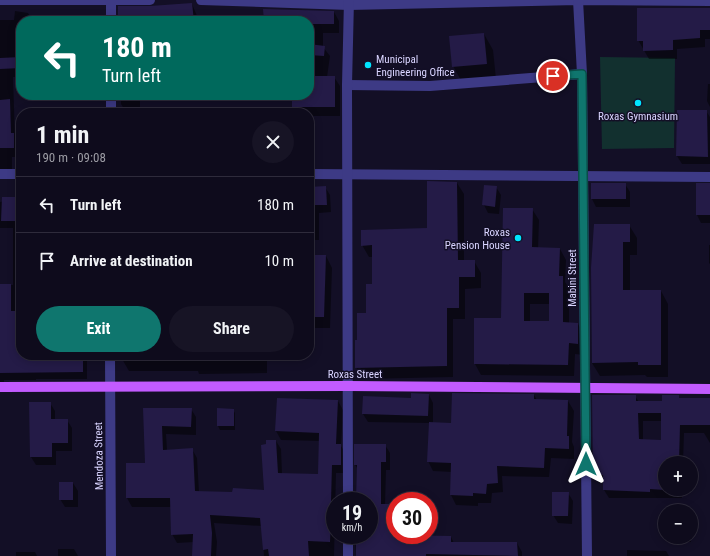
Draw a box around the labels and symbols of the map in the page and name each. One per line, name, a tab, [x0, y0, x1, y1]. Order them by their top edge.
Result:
place label: Municipal Engineering Office	[376, 53, 455, 79]
pin	[536, 59, 570, 93]
marker: Municipal Engineering Office	[363, 60, 373, 70]
marker: Roxas Gymnasium	[633, 98, 643, 108]
place label: Roxas Gymnasium	[598, 110, 678, 123]
place label: Roxas Pension House	[445, 226, 510, 252]
marker: Roxas Pension House	[513, 233, 523, 243]
street label: Mabini Street	[566, 249, 579, 307]
street label: Roxas Street	[328, 368, 382, 381]
street label: Mendoza Street	[92, 422, 106, 490]
position arrow	[565, 443, 607, 485]
speed limit sign: 30	[386, 492, 438, 544]

